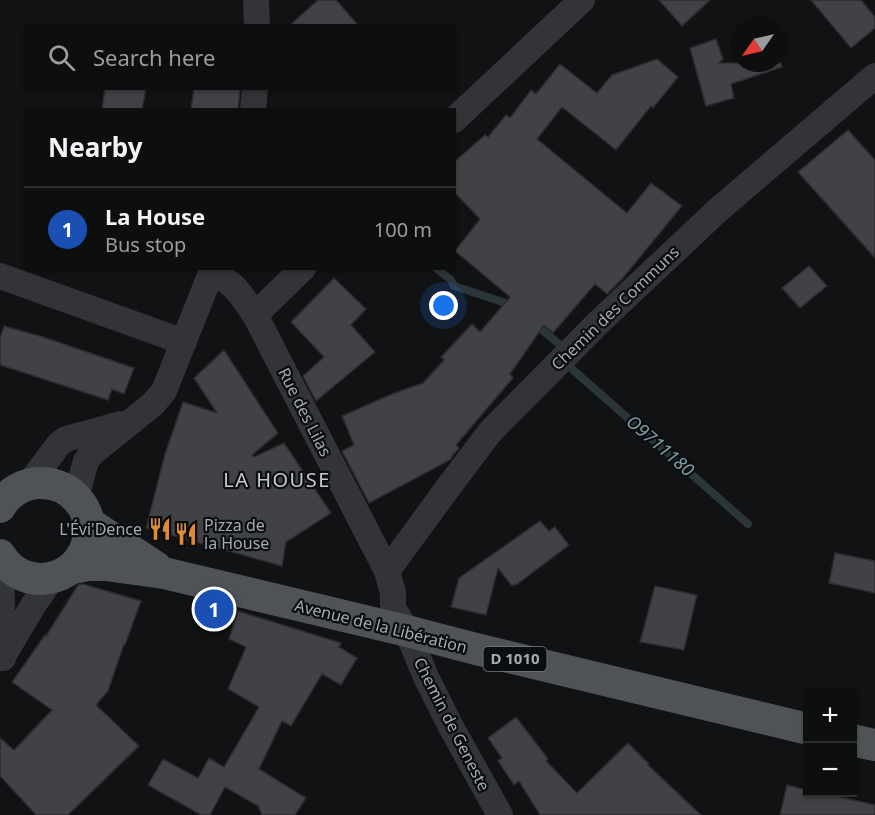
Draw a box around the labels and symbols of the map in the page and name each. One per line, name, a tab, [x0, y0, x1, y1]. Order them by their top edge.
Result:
north arrow	[731, 18, 785, 72]
street label: Chemin des Communs	[546, 241, 684, 375]
your location	[429, 291, 458, 320]
street label: Rue des Lilas	[273, 364, 337, 460]
water label: O9711180	[622, 409, 700, 481]
district label: LA HOUSE	[223, 466, 331, 493]
place label: Pizza de la House	[204, 514, 269, 554]
restaurant icon: L'Évi'Dence	[147, 516, 173, 542]
place label: L'Évi'Dence	[59, 518, 142, 540]
restaurant icon: Pizza de la House	[173, 521, 199, 547]
pin: 1	[194, 586, 234, 632]
street label: Avenue de la Libération	[293, 594, 469, 658]
road number: D 1010	[484, 647, 546, 671]
street label: Chemin de Geneste	[409, 653, 495, 795]

